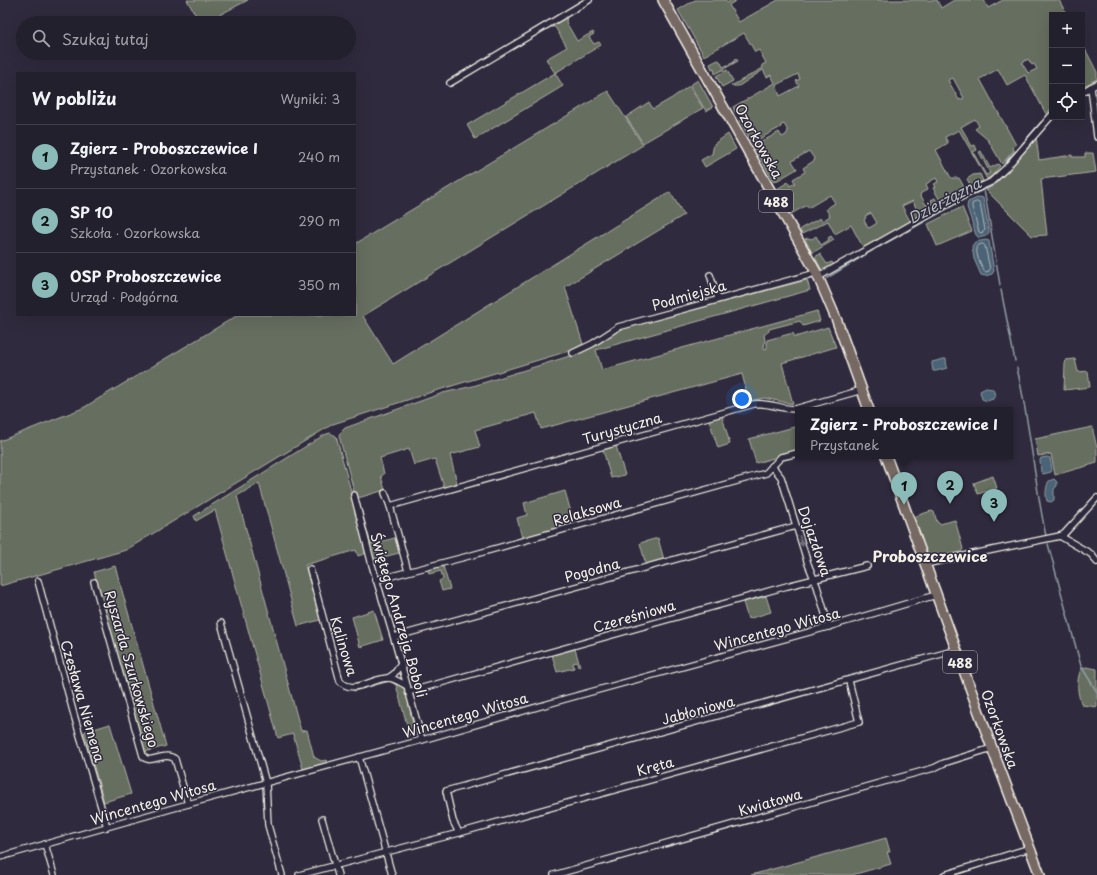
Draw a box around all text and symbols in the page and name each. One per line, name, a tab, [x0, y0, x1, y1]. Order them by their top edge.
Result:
map controls	[1049, 12, 1085, 120]
button: +	[1049, 12, 1085, 48]
search box	[16, 16, 356, 60]
icon: search	[30, 27, 52, 49]
text: Szukaj tutaj	[62, 27, 149, 50]
button: −	[1049, 48, 1085, 84]
button: locate	[1049, 84, 1085, 120]
text: W pobliżu	[32, 85, 117, 111]
text: Wyniki: 3	[280, 89, 340, 108]
street label: Ozorkowska	[730, 100, 788, 182]
text: Zgierz - Proboszczewice I	[70, 136, 258, 159]
text: 1	[42, 147, 48, 166]
text: 240 m	[298, 147, 340, 166]
text: Przystanek · Ozorkowska	[70, 159, 227, 178]
water label: Dzierżązna	[903, 171, 985, 229]
road number: 488	[759, 190, 793, 212]
text: SP 10	[70, 200, 113, 223]
text: 2	[40, 211, 50, 230]
text: 290 m	[299, 211, 340, 230]
text: Szkoła · Ozorkowska	[70, 223, 200, 242]
text: OSP Proboszczewice	[70, 264, 221, 287]
street label: Podmiejska	[649, 274, 729, 316]
text: 3	[41, 275, 49, 294]
text: 350 m	[298, 275, 340, 294]
text: Urząd · Podgórna	[70, 287, 178, 306]
your location	[732, 389, 752, 409]
street label: Turystyczna	[580, 407, 664, 449]
popup	[795, 407, 1013, 459]
text: Zgierz - Proboszczewice I	[810, 412, 998, 435]
text: Przystanek	[810, 435, 879, 454]
pin: 2	[937, 471, 963, 504]
pin: 1	[891, 472, 917, 505]
pin: 3	[981, 489, 1007, 522]
street label: Relaksowa	[550, 491, 624, 531]
street label: Dojazdowa	[793, 503, 837, 579]
street label: Świętego Andrzeja Boboli	[365, 530, 433, 700]
one-way arrow	[798, 535, 804, 547]
district label: Proboszczewice	[872, 544, 988, 567]
street label: Pogodna	[562, 552, 622, 587]
street label: Ryszarda Szurkowskiego	[99, 588, 165, 750]
street label: Czereśniowa	[590, 594, 678, 638]
street label: Wincentego Witosa	[712, 602, 843, 656]
street label: Kalinowa	[325, 613, 363, 679]
street label: Czesława Niemena	[56, 638, 111, 765]
road number: 488	[943, 651, 977, 673]
street label: Wincentego Witosa	[400, 687, 530, 743]
street label: Ozorkowska	[976, 687, 1024, 772]
street label: Jabłoniowa	[659, 690, 737, 730]
street label: Kręta	[634, 751, 676, 781]
street label: Wincentego Witosa	[88, 774, 218, 830]
street label: Kwiatowa	[736, 783, 805, 821]

